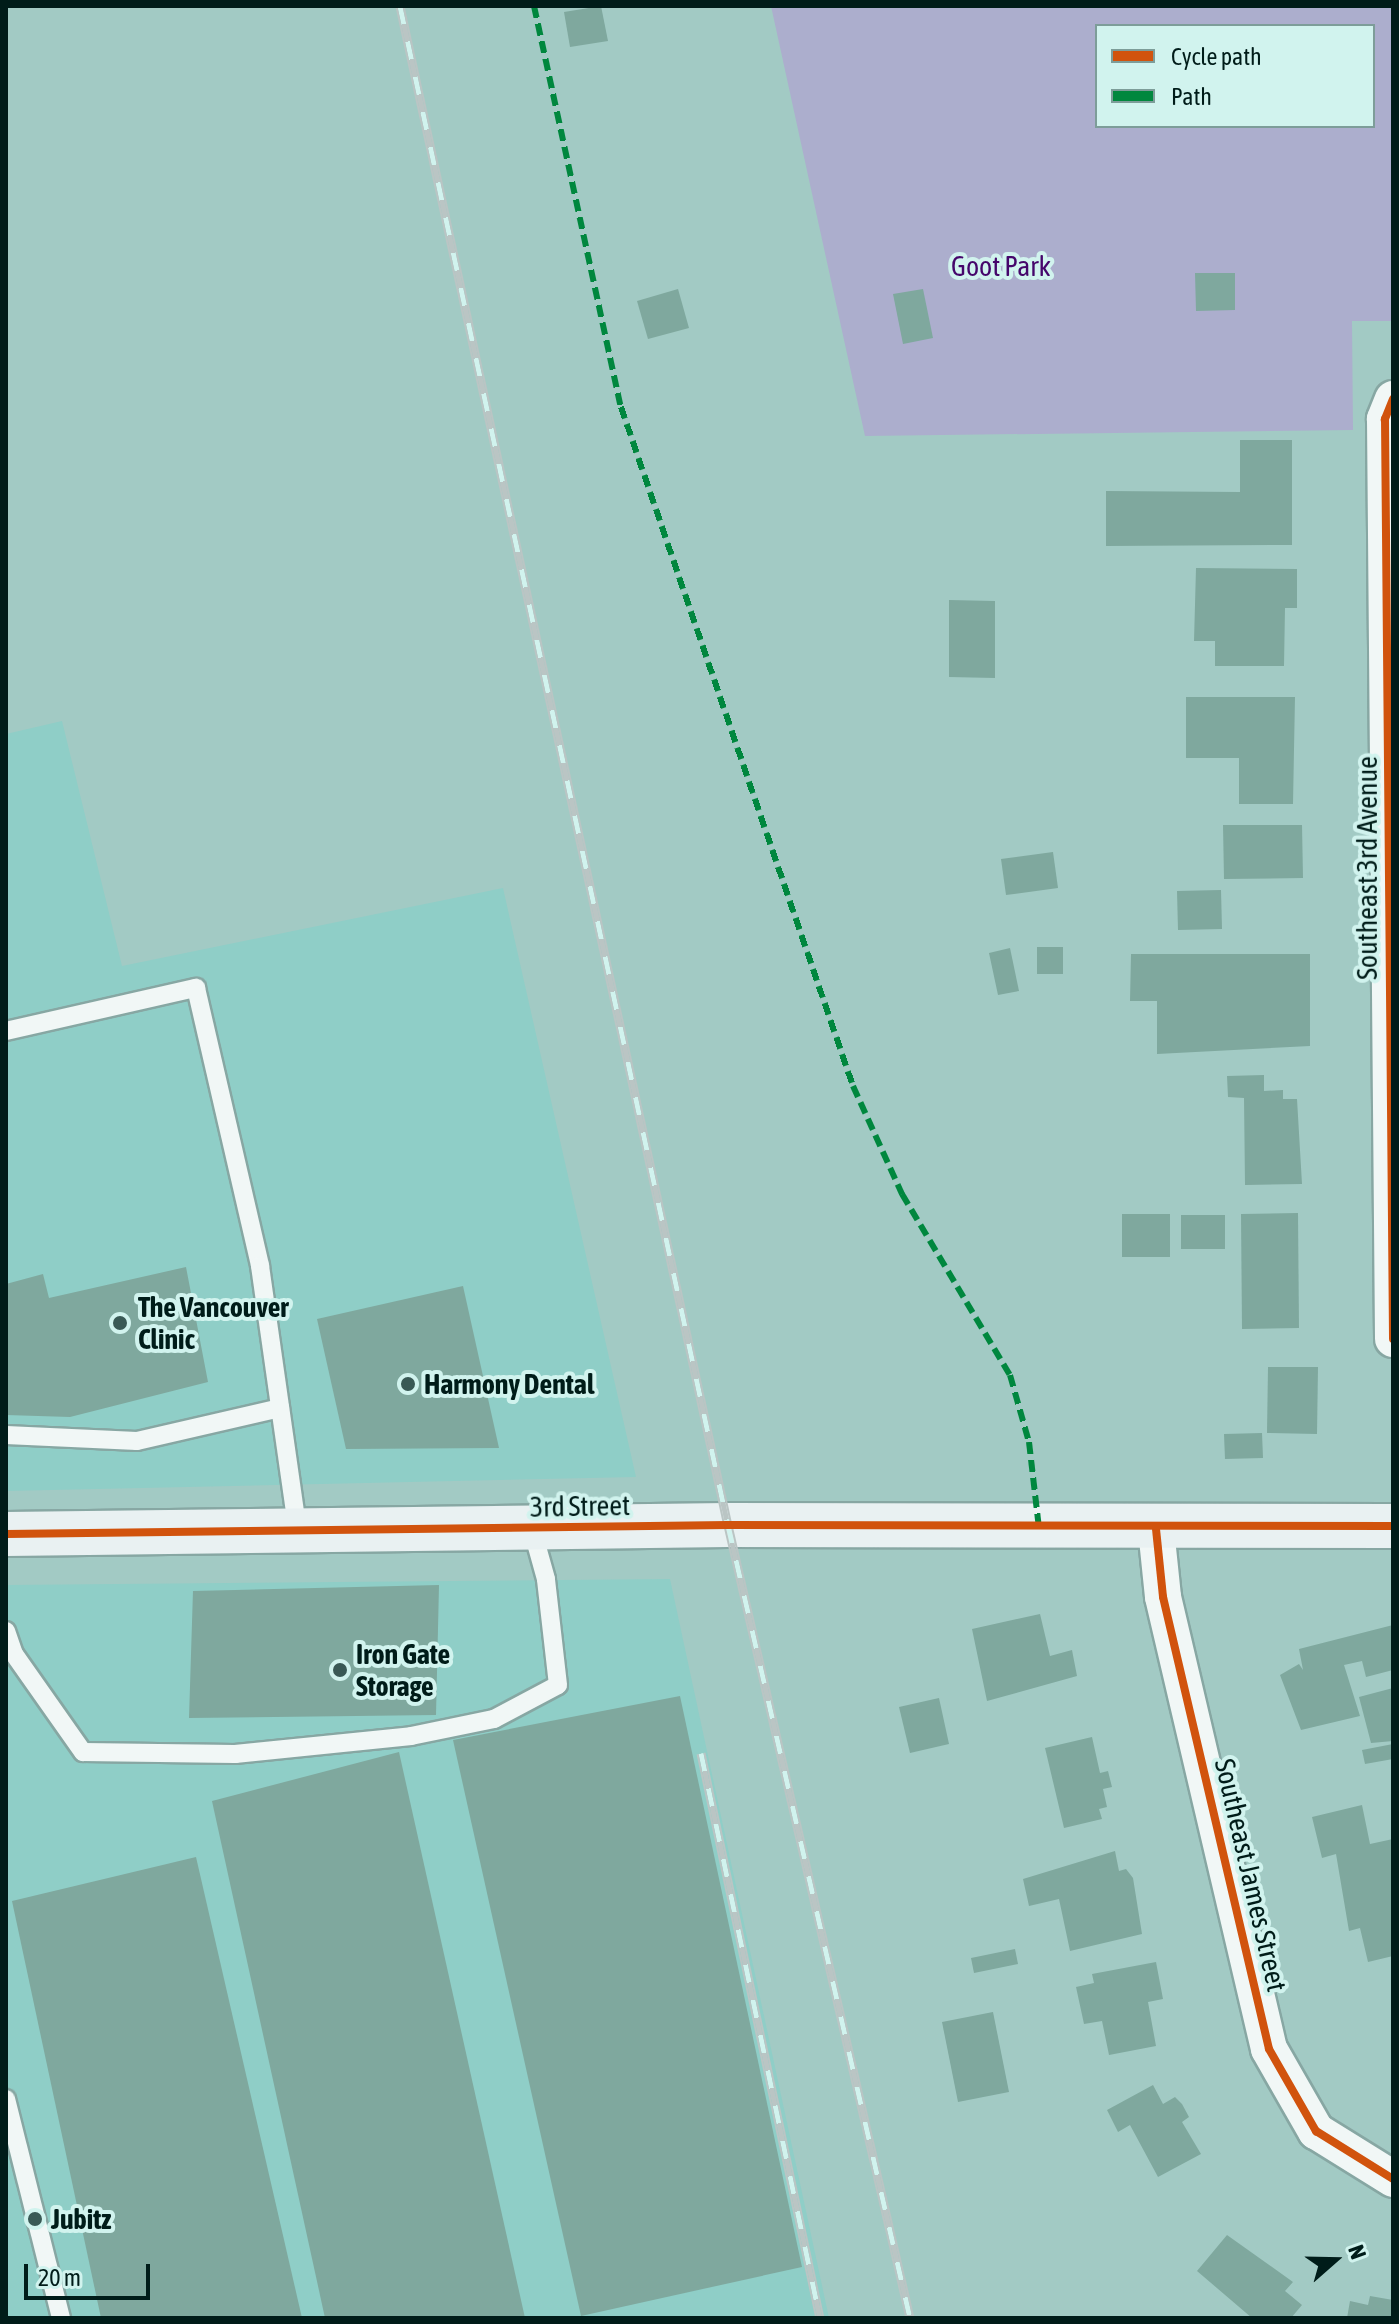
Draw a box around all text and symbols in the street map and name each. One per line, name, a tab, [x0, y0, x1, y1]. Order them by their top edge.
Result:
legend	[1095, 24, 1375, 128]
text: Cycle path	[1171, 43, 1262, 70]
text: Path	[1171, 83, 1212, 110]
park label: Goot Park	[951, 249, 1051, 283]
street label: Southeast 3rd Avenue	[1350, 756, 1384, 980]
place label: The Vancouver Clinic	[138, 1290, 289, 1356]
marker: The Vancouver Clinic	[109, 1312, 131, 1334]
place label: Harmony Dental	[424, 1367, 594, 1401]
marker: Harmony Dental	[399, 1375, 417, 1393]
street label: 3rd Street	[530, 1488, 630, 1524]
place label: Iron Gate Storage	[356, 1637, 450, 1703]
marker: Iron Gate Storage	[331, 1661, 349, 1679]
street label: Southeast James Street	[1208, 1755, 1294, 1995]
place label: Jubitz	[51, 2202, 111, 2236]
marker: Jubitz	[26, 2210, 44, 2228]
north arrow	[1295, 2220, 1375, 2300]
text: N	[1343, 2241, 1372, 2262]
scale bar	[28, 2248, 154, 2298]
text: 20 m	[38, 2264, 81, 2291]

